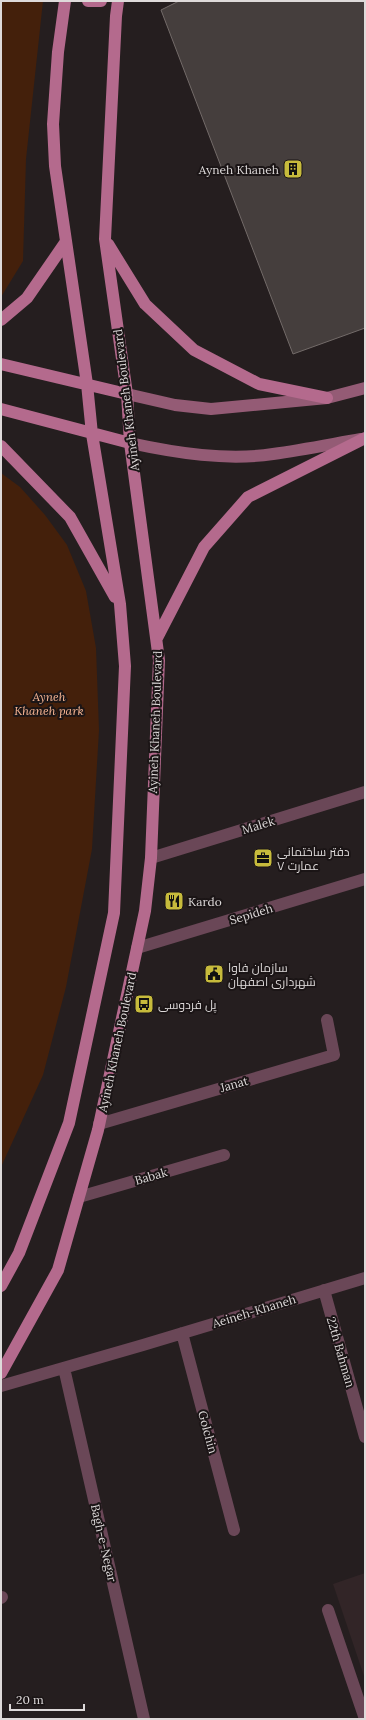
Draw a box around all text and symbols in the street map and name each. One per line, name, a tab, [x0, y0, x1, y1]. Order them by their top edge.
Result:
building icon: Ayneh Khaneh	[282, 158, 304, 180]
place label: Ayneh Khaneh	[198, 162, 279, 177]
street label: Ayineh Khaneh Boulevard	[110, 328, 142, 473]
street label: Ayineh Khaneh Boulevard	[145, 650, 165, 795]
park label: Ayneh Khaneh park	[14, 689, 84, 718]
street label: Malek	[240, 813, 277, 837]
place label: دفتر ساختمانی عمارت ۷	[277, 844, 350, 873]
office icon: دفتر ساختمانی عمارت ۷	[252, 847, 274, 869]
restaurant icon: Kardo	[163, 890, 185, 912]
place label: Kardo	[188, 894, 222, 909]
street label: Sepideh	[227, 900, 275, 928]
place label: سازمان فاوا شهرداری اصفهان	[228, 960, 316, 989]
public building icon: سازمان فاوا شهرداری اصفهان	[203, 963, 225, 985]
street label: Ayineh Khaneh Boulevard	[95, 971, 139, 1114]
bus stop icon: پل فردوسی	[133, 993, 155, 1015]
place label: پل فردوسی	[158, 997, 217, 1014]
street label: Janat	[217, 1073, 250, 1095]
street label: Babak	[133, 1164, 170, 1188]
street label: Aeineh-Khaneh	[209, 1291, 298, 1331]
street label: 22th Bahman	[324, 1315, 358, 1389]
street label: Golchin	[195, 1409, 221, 1455]
street label: Bagh-e-Negar	[88, 1503, 120, 1584]
scale bar	[10, 1686, 84, 1712]
text: 20 m	[16, 1692, 44, 1707]

